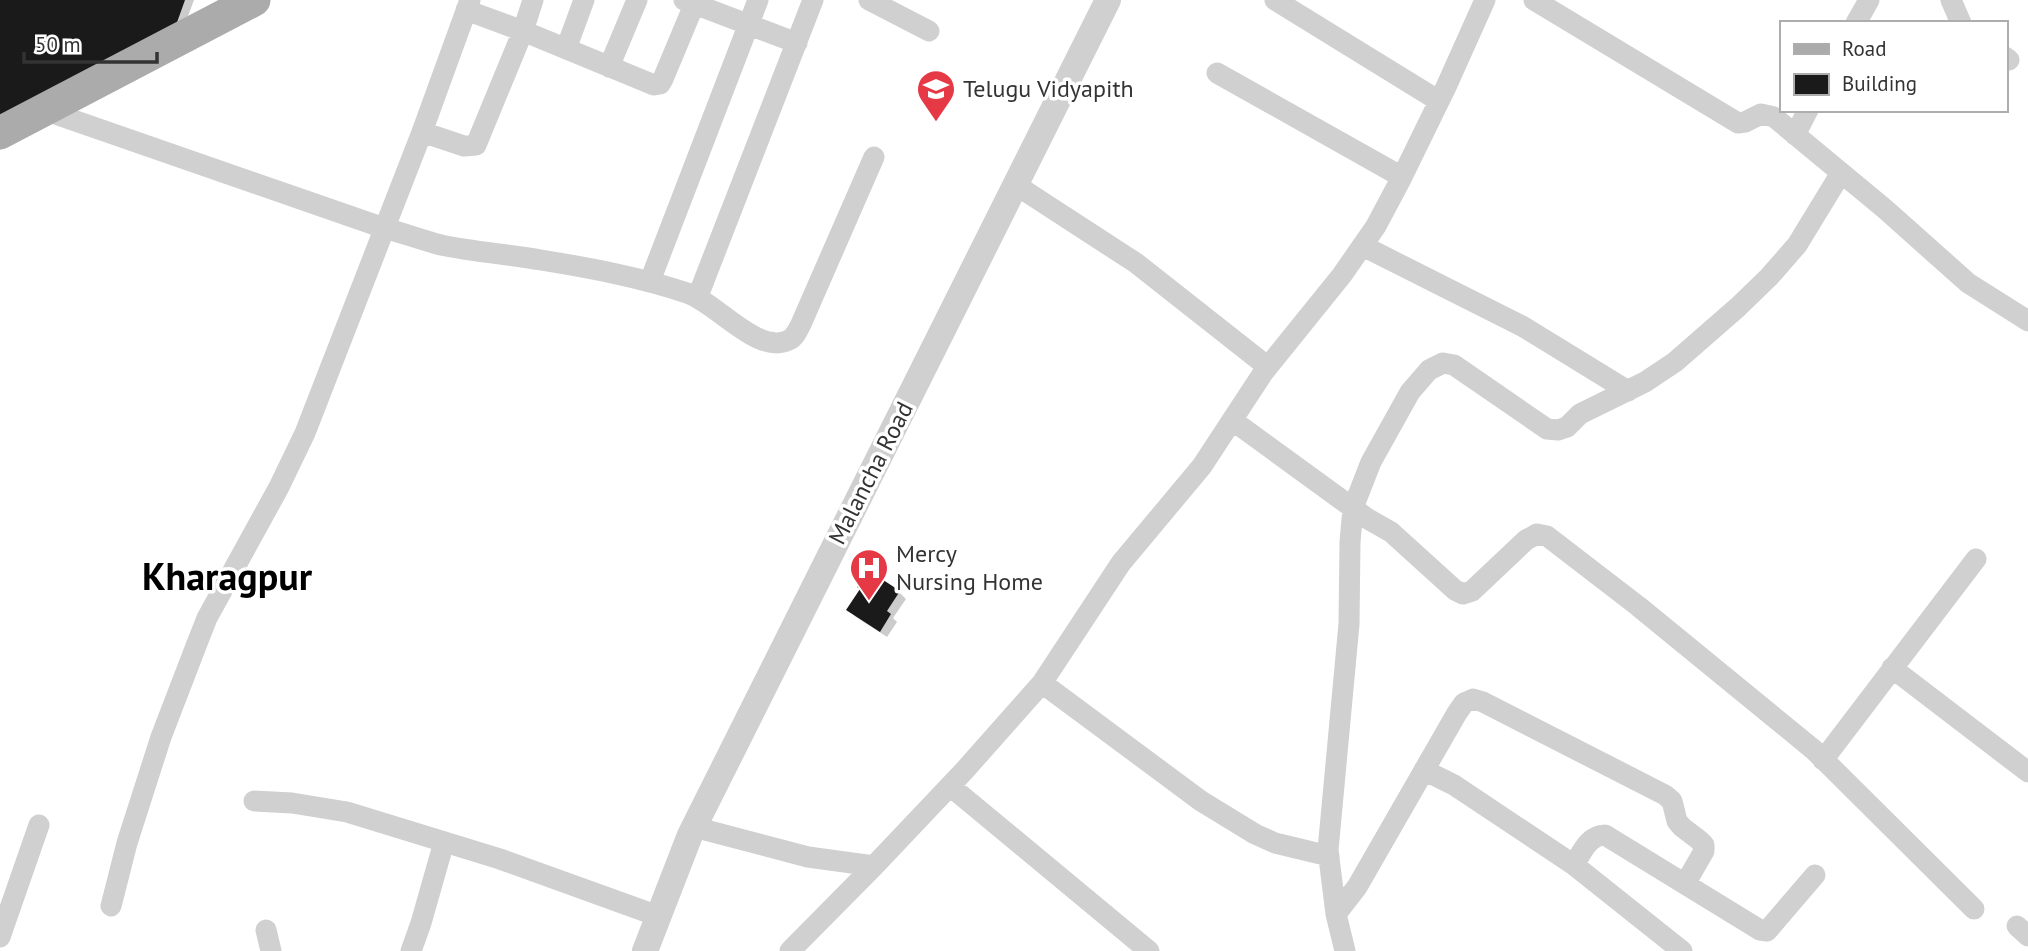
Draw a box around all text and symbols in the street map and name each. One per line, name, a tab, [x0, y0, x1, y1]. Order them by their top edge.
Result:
scale bar	[24, 21, 158, 65]
legend	[1780, 21, 2007, 112]
text: 50 m	[35, 31, 81, 58]
text: Road	[1842, 35, 1886, 62]
school or university icon: Telugu Vidyapith	[915, 68, 957, 123]
text: Building	[1842, 70, 1917, 97]
place label: Telugu Vidyapith	[963, 73, 1134, 104]
street label: Malancha Road	[821, 396, 920, 549]
place label: Mercy Nursing Home	[896, 538, 1043, 597]
hospital icon: Mercy Nursing Home	[848, 547, 890, 602]
district label: Kharagpur	[142, 551, 313, 600]

